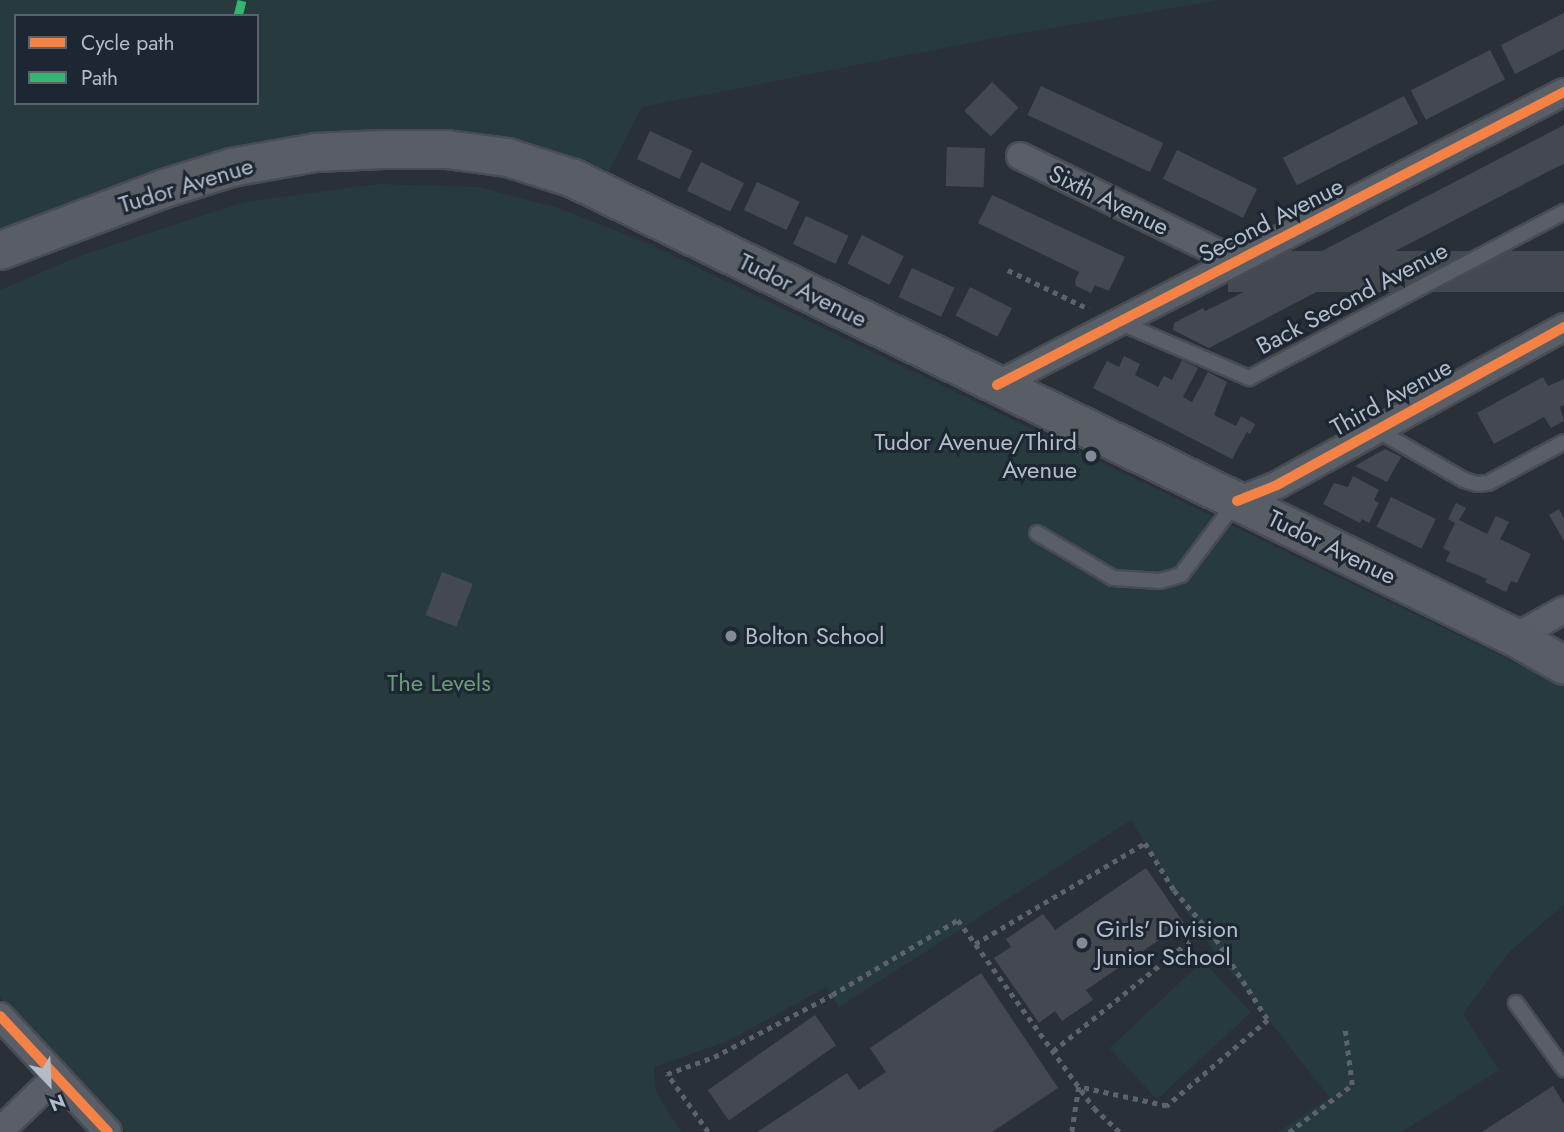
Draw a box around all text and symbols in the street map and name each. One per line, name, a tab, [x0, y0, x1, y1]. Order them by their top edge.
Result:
legend	[14, 14, 259, 105]
text: Cycle path	[81, 28, 174, 58]
text: Path	[81, 63, 118, 93]
street label: Tudor Avenue	[115, 151, 257, 219]
street label: Sixth Avenue	[1044, 159, 1174, 241]
street label: Second Avenue	[1194, 171, 1348, 269]
street label: Back Second Avenue	[1251, 235, 1453, 361]
street label: Tudor Avenue	[734, 247, 872, 333]
street label: Third Avenue	[1325, 352, 1457, 442]
place label: Tudor Avenue/Third Avenue	[874, 428, 1077, 484]
marker: Tudor Avenue/Third Avenue	[1083, 448, 1099, 464]
street label: Tudor Avenue	[1263, 504, 1401, 590]
place label: Bolton School	[745, 622, 885, 650]
marker: Bolton School	[723, 628, 739, 644]
park label: The Levels	[387, 669, 491, 697]
place label: Girls' Division Junior School	[1096, 915, 1239, 971]
marker: Girls' Division Junior School	[1074, 935, 1090, 951]
north arrow	[14, 1048, 84, 1118]
text: N	[45, 1087, 70, 1118]

